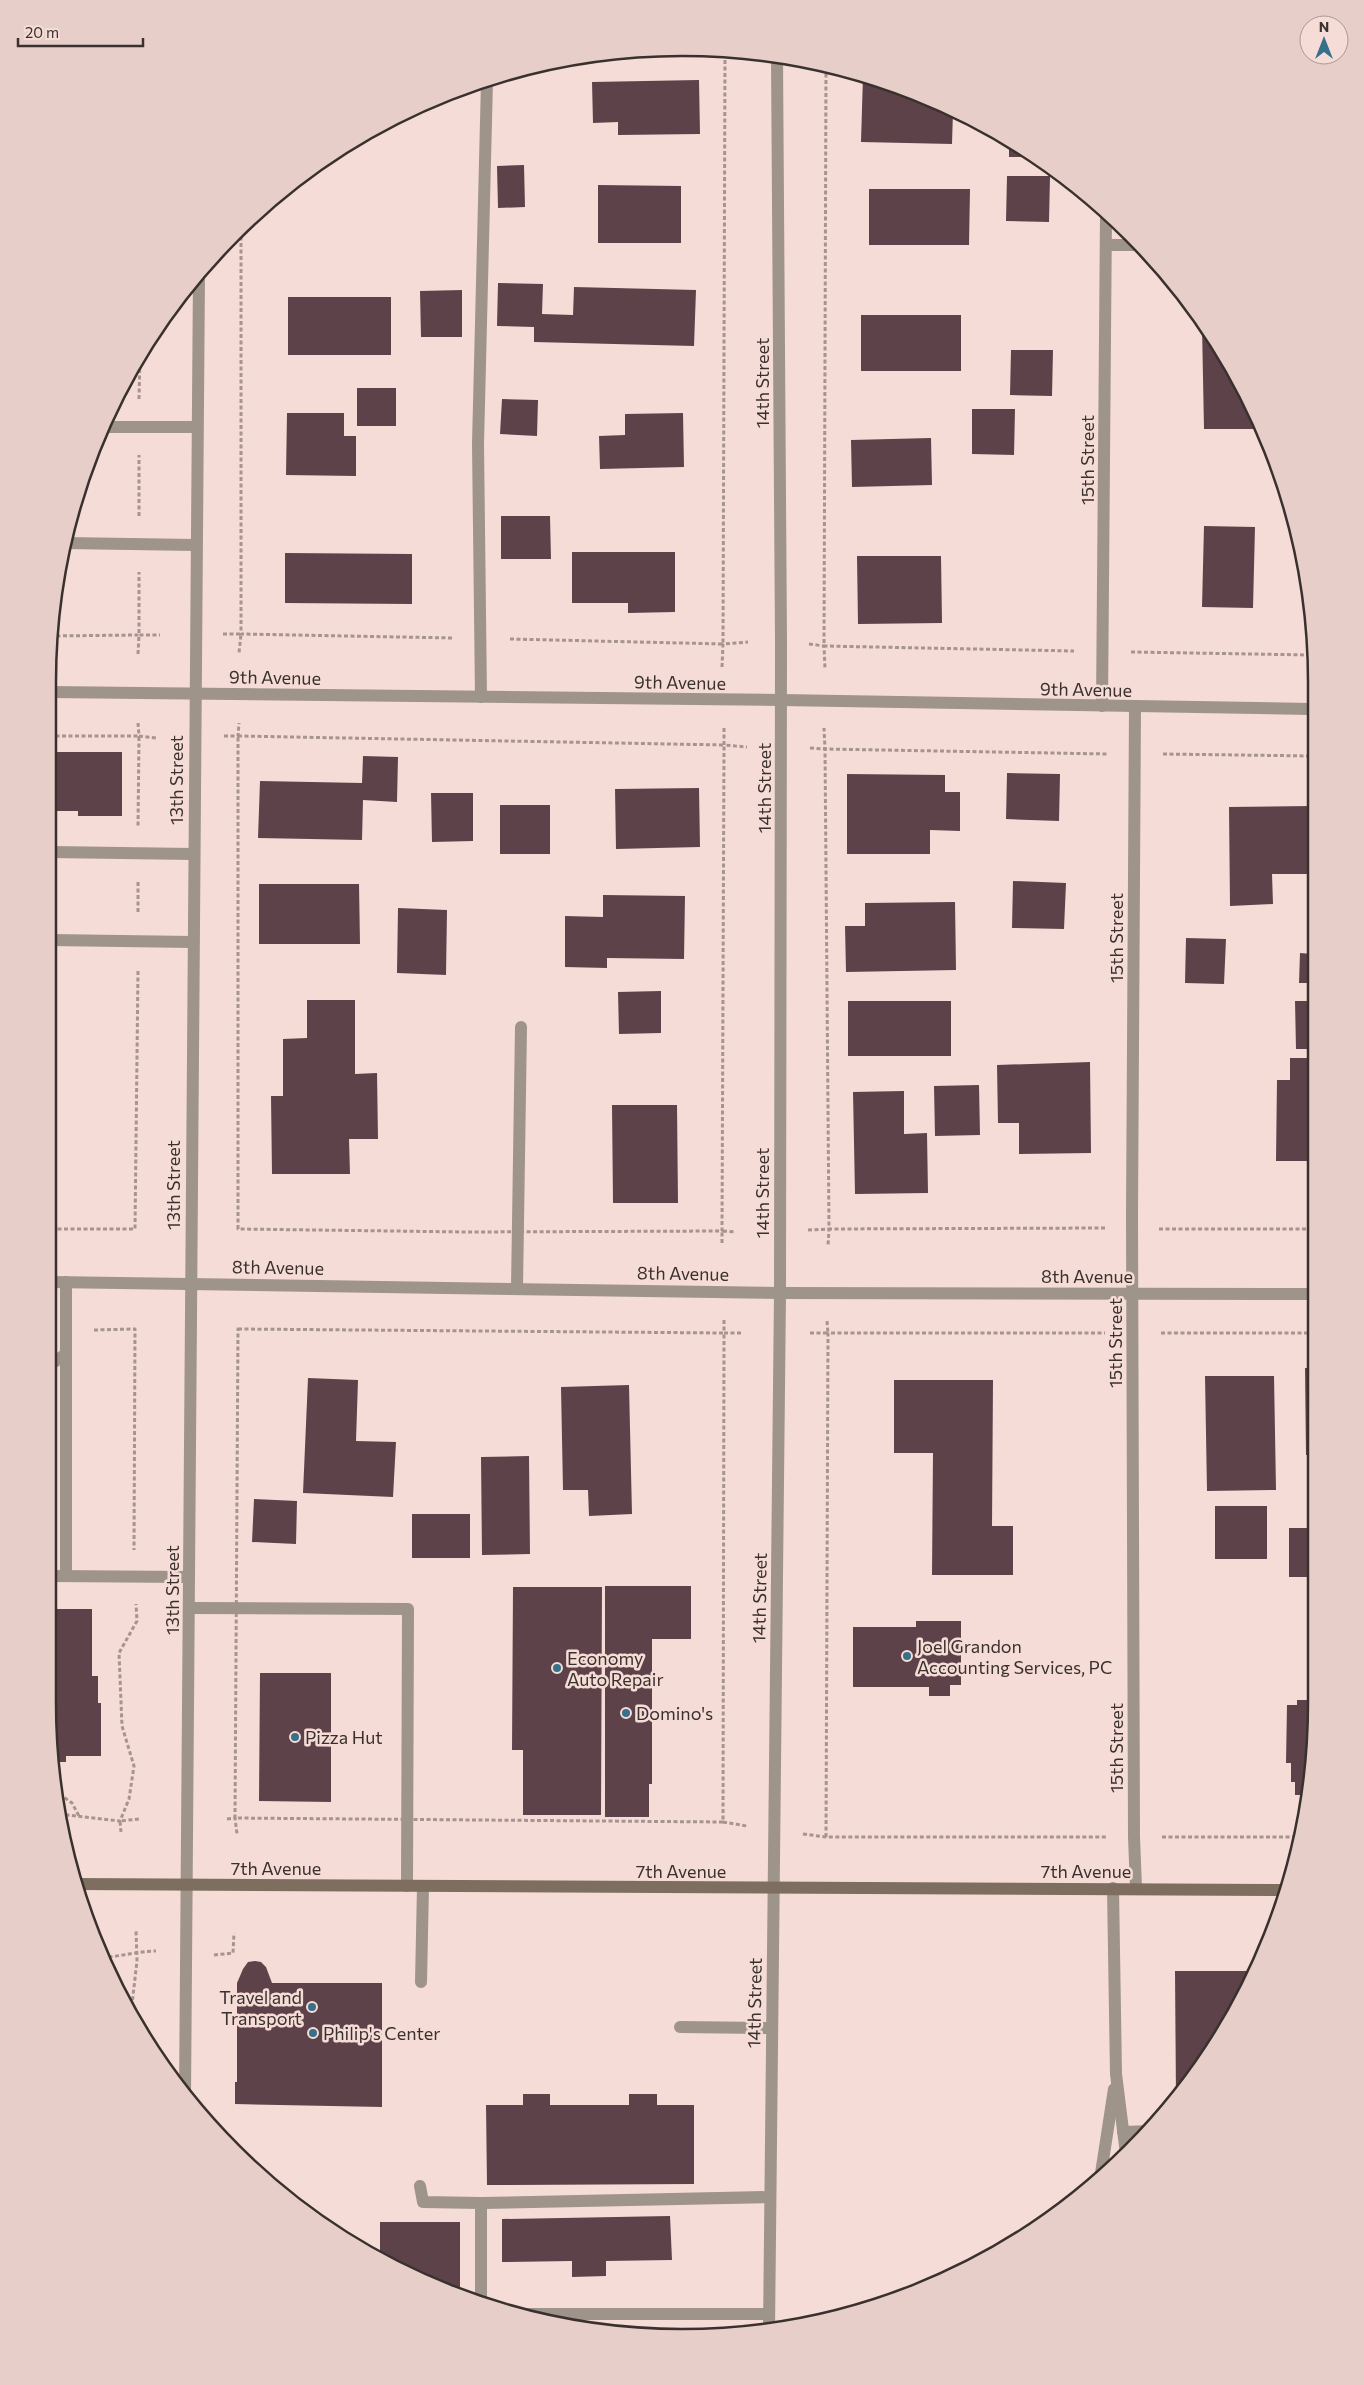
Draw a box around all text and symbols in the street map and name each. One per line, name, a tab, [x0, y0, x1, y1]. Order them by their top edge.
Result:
scale bar	[18, 15, 142, 47]
north arrow	[1299, 15, 1349, 65]
text: N	[1319, 18, 1329, 35]
text: 20 m	[25, 23, 59, 41]
street label: 14th Street	[751, 338, 773, 428]
street label: 15th Street	[1076, 415, 1098, 505]
street label: 9th Avenue	[229, 665, 321, 689]
street label: 9th Avenue	[634, 670, 726, 694]
street label: 9th Avenue	[1040, 677, 1132, 701]
street label: 13th Street	[165, 735, 187, 825]
street label: 14th Street	[753, 743, 775, 833]
street label: 15th Street	[1105, 893, 1127, 983]
street label: 13th Street	[162, 1140, 184, 1230]
street label: 14th Street	[751, 1148, 773, 1238]
street label: 8th Avenue	[232, 1255, 324, 1279]
street label: 8th Avenue	[637, 1261, 729, 1285]
street label: 8th Avenue	[1041, 1265, 1133, 1287]
street label: 15th Street	[1104, 1298, 1126, 1388]
street label: 13th Street	[161, 1545, 183, 1635]
street label: 14th Street	[747, 1553, 771, 1643]
place label: Joel Grandon Accounting Services, PC	[917, 1635, 1112, 1678]
place label: Economy Auto Repair	[567, 1647, 664, 1690]
marker: Joel Grandon Accounting Services, PC	[901, 1650, 913, 1662]
marker: Economy Auto Repair	[551, 1662, 563, 1674]
place label: Domino's	[636, 1702, 713, 1724]
street label: 15th Street	[1105, 1703, 1127, 1793]
marker: Domino's	[620, 1707, 632, 1719]
place label: Pizza Hut	[305, 1726, 383, 1748]
marker: Pizza Hut	[289, 1731, 301, 1743]
street label: 7th Avenue	[231, 1857, 321, 1879]
street label: 7th Avenue	[636, 1860, 726, 1882]
street label: 7th Avenue	[1041, 1860, 1131, 1882]
street label: 14th Street	[742, 1958, 766, 2048]
place label: Travel and Transport	[219, 1986, 302, 2029]
marker: Travel and Transport	[306, 2001, 318, 2013]
place label: Philip's Center	[323, 2022, 440, 2044]
marker: Philip's Center	[307, 2027, 319, 2039]

